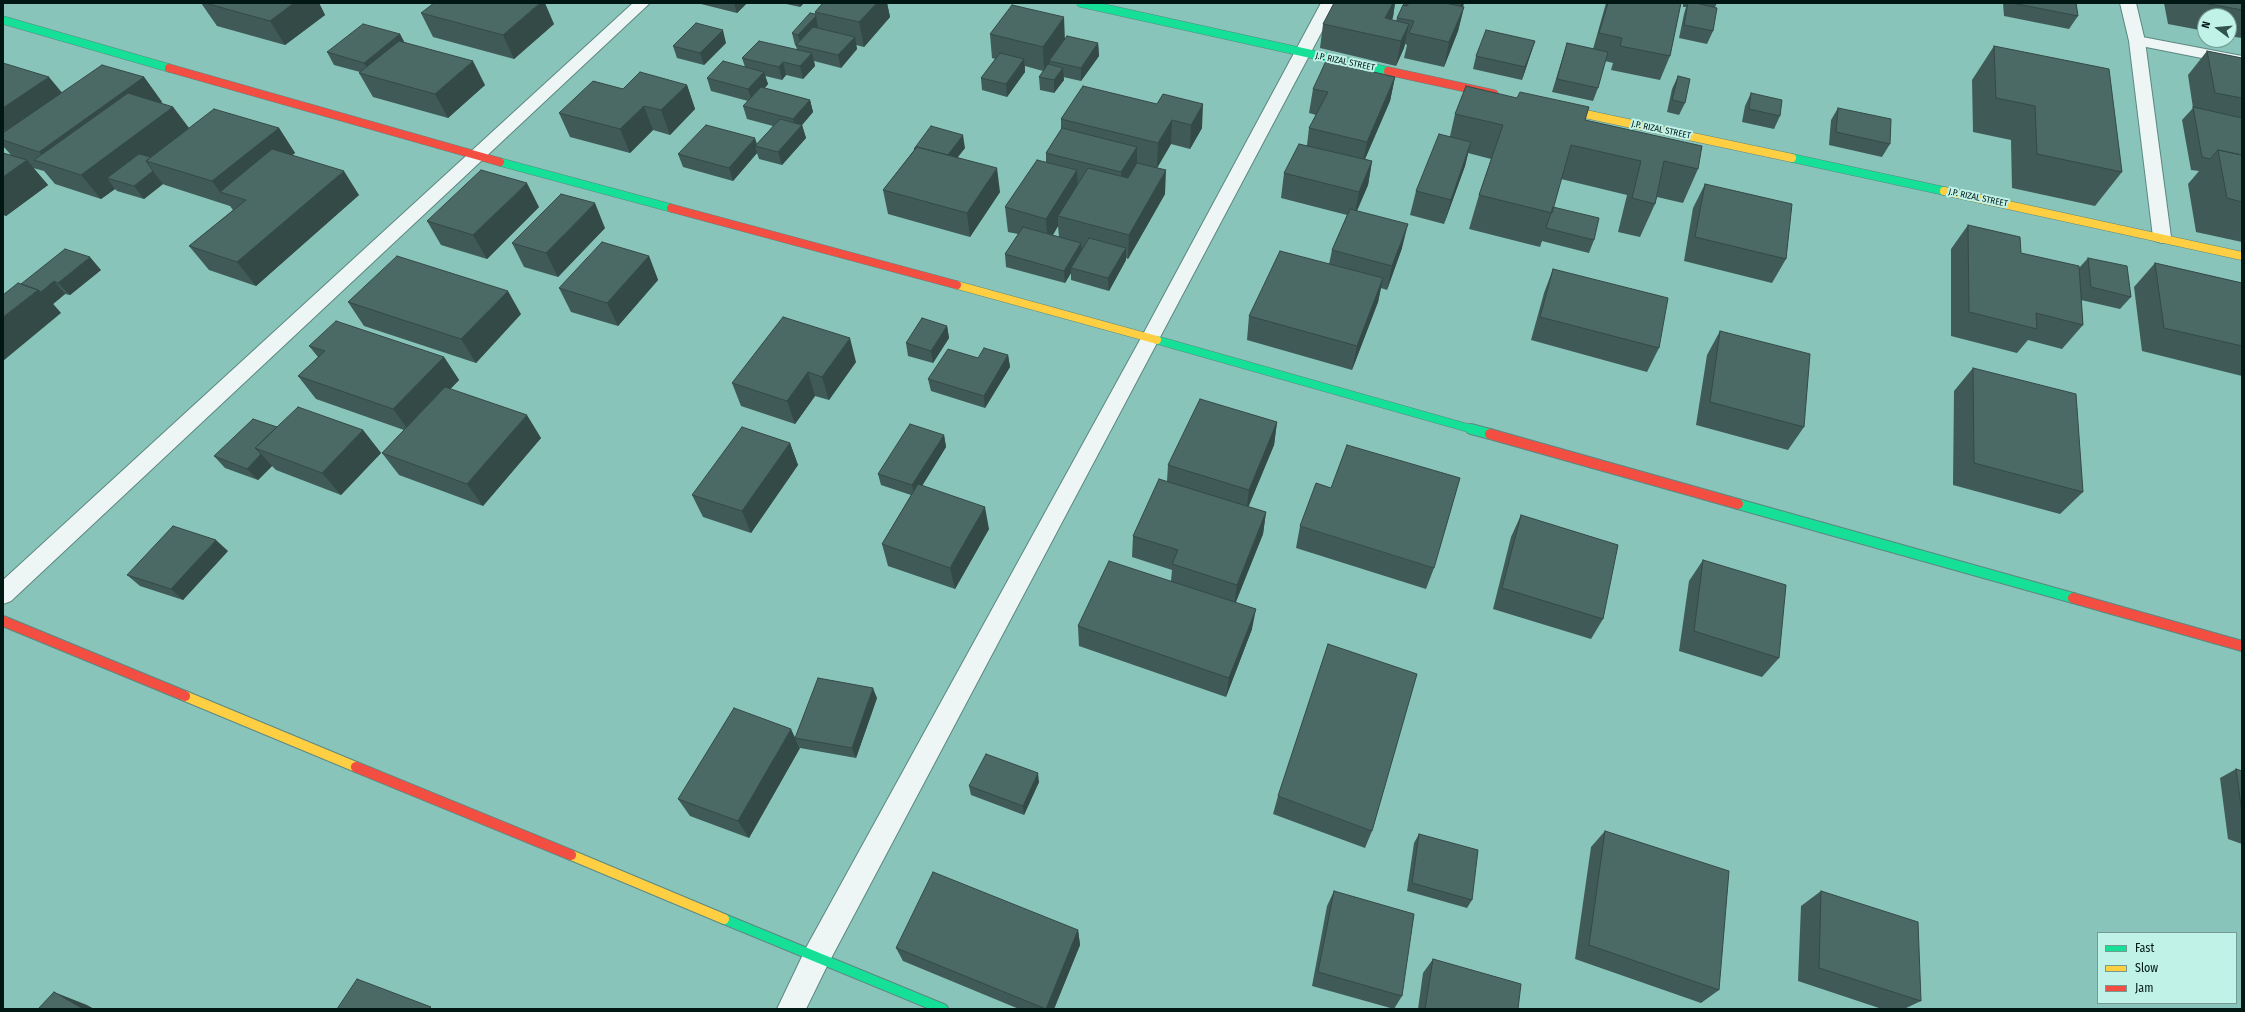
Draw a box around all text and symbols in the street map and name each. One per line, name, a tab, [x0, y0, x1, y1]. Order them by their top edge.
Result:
north arrow	[2197, 8, 2237, 48]
text: N	[2199, 20, 2213, 30]
street label: J.P. RIZAL STREET	[1314, 50, 1376, 74]
street label: J.P. RIZAL STREET	[1630, 118, 1692, 142]
street label: J.P. RIZAL STREET	[1947, 186, 2009, 210]
legend	[2097, 932, 2237, 1004]
text: Fast	[2135, 941, 2154, 955]
text: Slow	[2135, 961, 2158, 975]
text: Jam	[2135, 981, 2153, 995]

